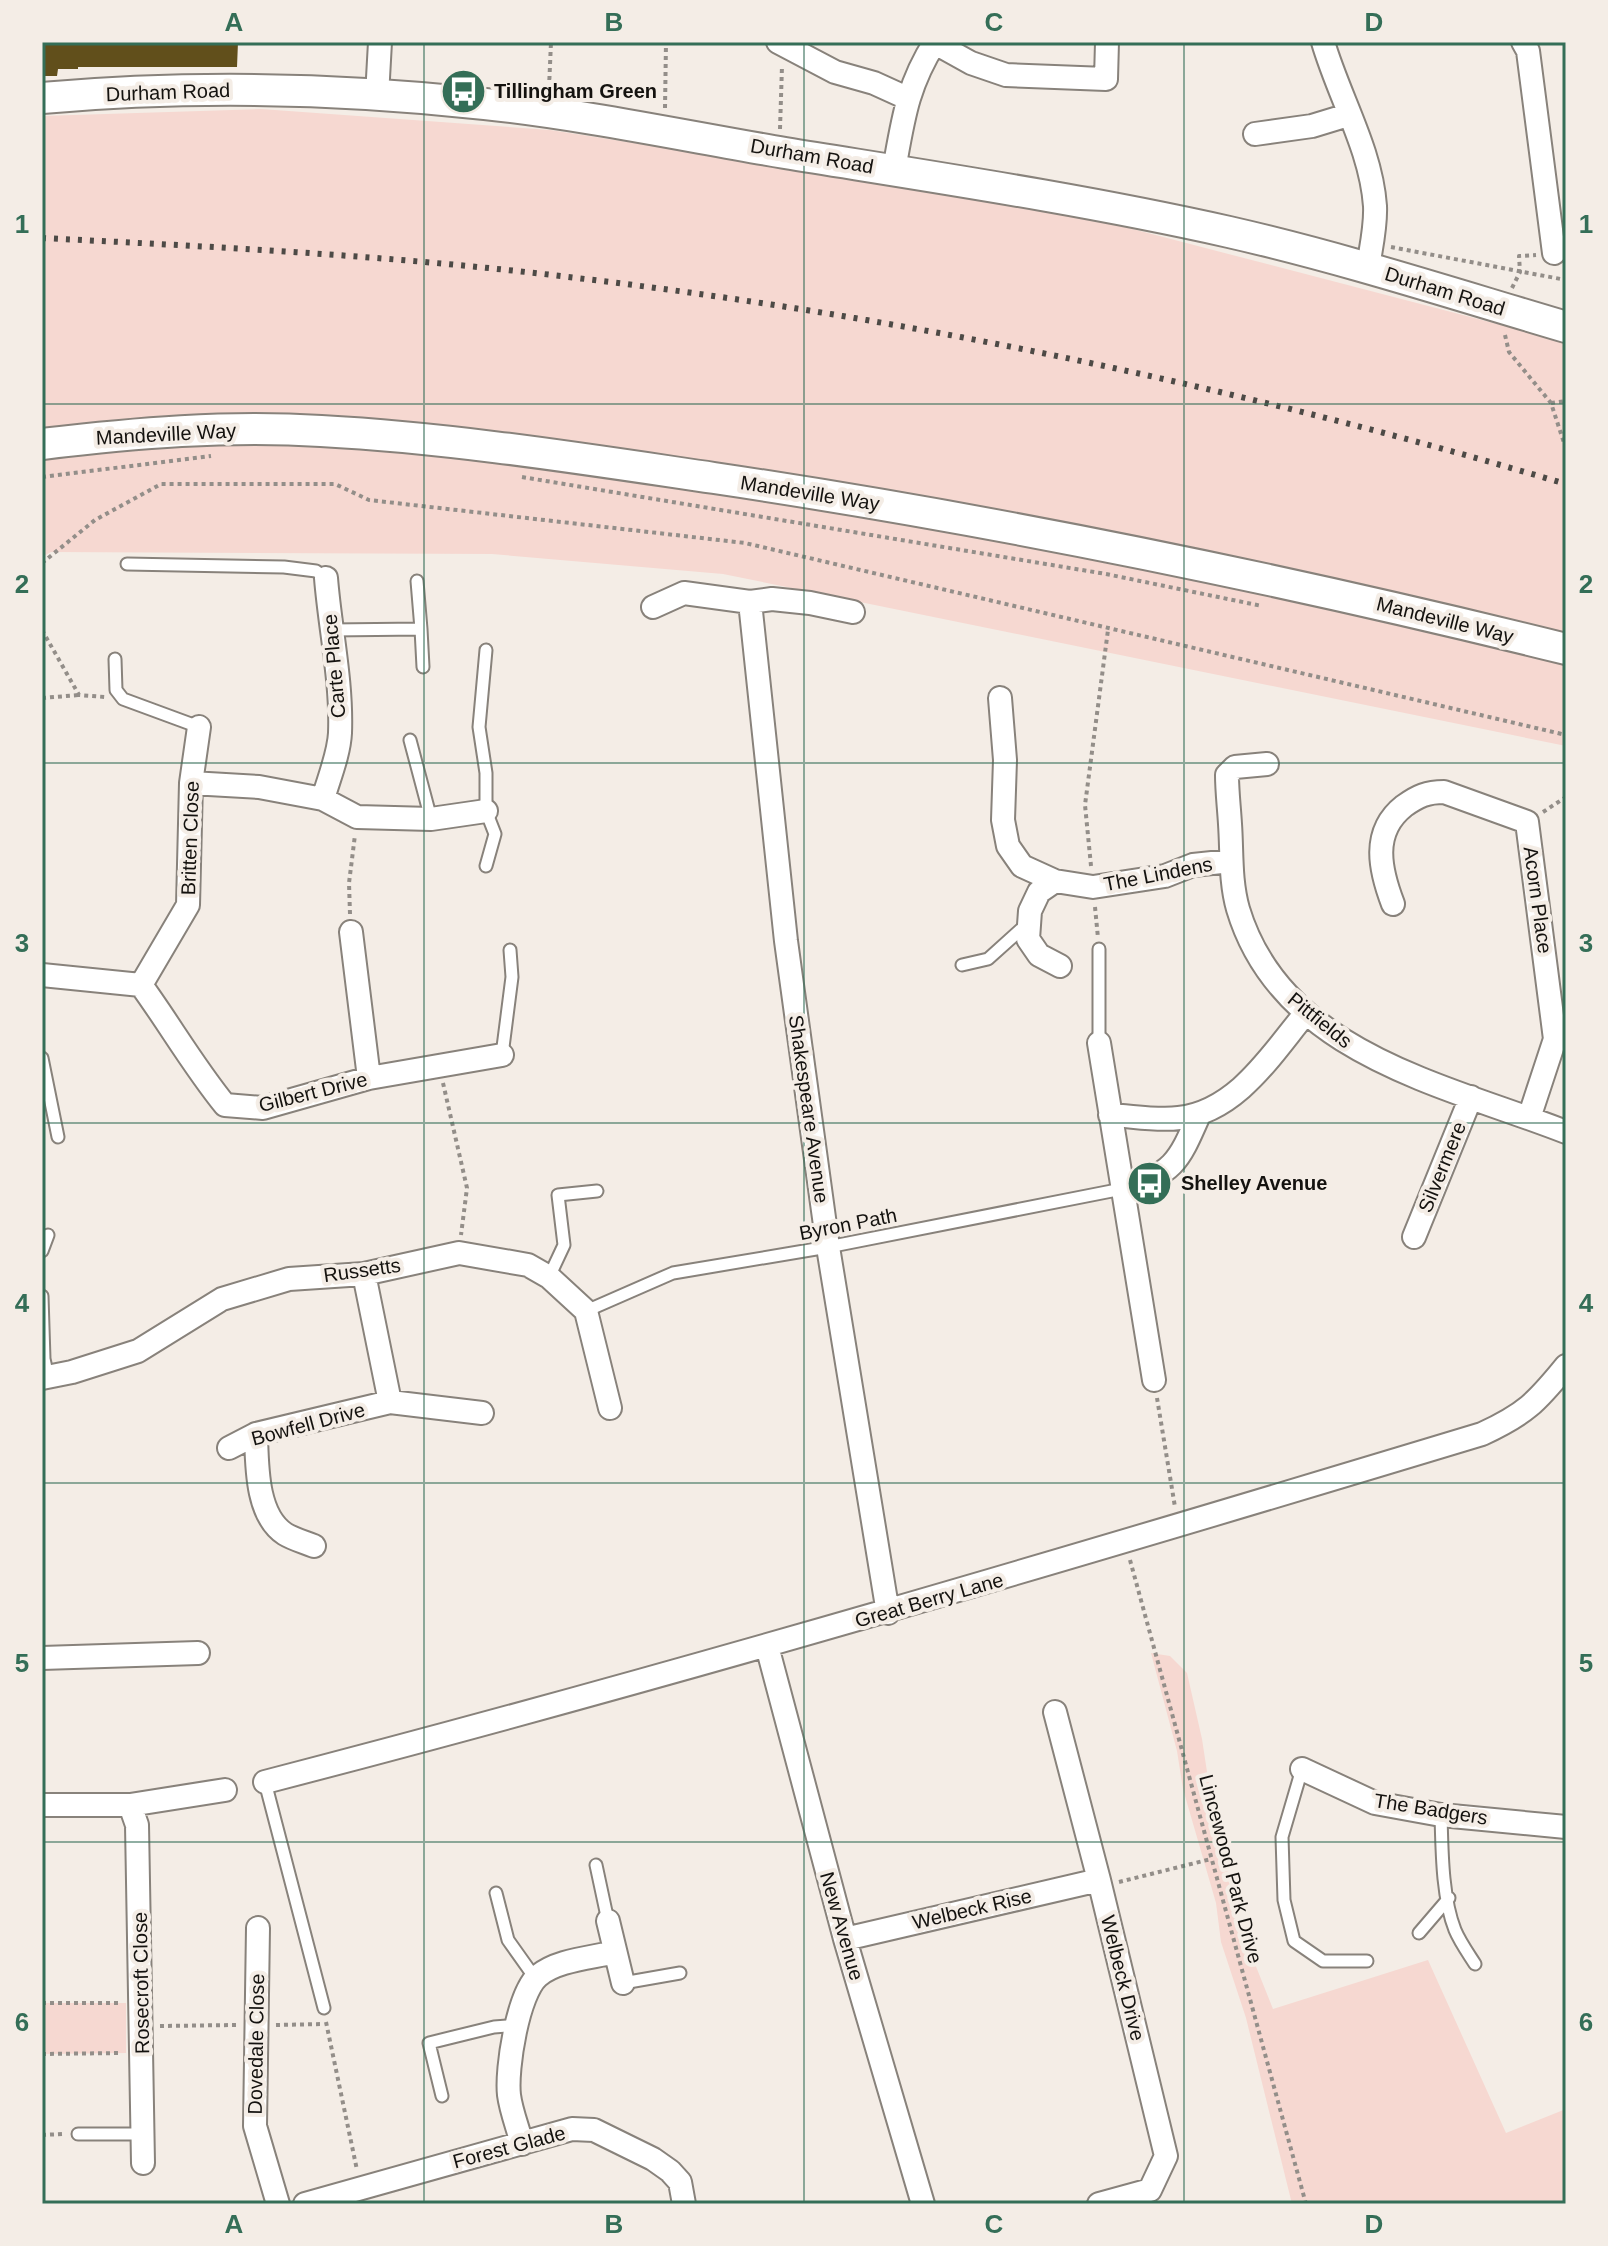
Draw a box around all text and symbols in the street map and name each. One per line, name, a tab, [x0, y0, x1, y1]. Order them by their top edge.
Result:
text: A	[225, 7, 244, 37]
text: B	[605, 7, 623, 37]
text: C	[985, 7, 1004, 37]
text: D	[1365, 7, 1383, 37]
bus stop icon: Tillingham Green	[439, 67, 487, 115]
street label: Durham Road	[105, 79, 231, 105]
place label: Tillingham Green	[494, 80, 657, 102]
street label: Durham Road	[749, 134, 875, 178]
text: 1	[15, 209, 29, 239]
text: 1	[1579, 209, 1593, 239]
street label: Durham Road	[1382, 262, 1508, 320]
street label: Mandeville Way	[95, 419, 237, 449]
street label: Mandeville Way	[739, 471, 881, 515]
text: 2	[15, 569, 29, 599]
text: 2	[1579, 569, 1593, 599]
street label: Mandeville Way	[1374, 592, 1516, 648]
street label: Carte Place	[318, 613, 350, 719]
street label: Britten Close	[177, 780, 203, 896]
street label: Acorn Place	[1520, 845, 1556, 955]
street label: The Lindens	[1102, 853, 1214, 895]
text: 3	[15, 928, 29, 958]
text: 3	[1579, 928, 1593, 958]
street label: Pittfields	[1284, 988, 1356, 1052]
street label: Shakespeare Avenue	[785, 1013, 833, 1205]
street label: Gilbert Drive	[256, 1068, 370, 1116]
street label: Silvermere	[1414, 1119, 1470, 1215]
bus stop icon: Shelley Avenue	[1126, 1159, 1174, 1207]
place label: Shelley Avenue	[1181, 1172, 1327, 1194]
street label: Byron Path	[797, 1204, 899, 1244]
street label: Russetts	[322, 1254, 402, 1286]
text: 4	[15, 1288, 30, 1318]
text: 4	[1579, 1288, 1594, 1318]
street label: Bowfell Drive	[249, 1398, 367, 1450]
street label: Great Berry Lane	[852, 1568, 1006, 1632]
text: 5	[15, 1648, 29, 1678]
text: 5	[1579, 1648, 1593, 1678]
street label: Lincewood Park Drive	[1195, 1772, 1267, 1966]
street label: The Badgers	[1373, 1789, 1489, 1829]
street label: New Avenue	[816, 1869, 868, 1983]
street label: Welbeck Rise	[910, 1885, 1034, 1933]
street label: Rosecroft Close	[129, 1912, 153, 2054]
street label: Welbeck Drive	[1097, 1913, 1149, 2043]
street label: Dovedale Close	[244, 1973, 268, 2115]
text: 6	[15, 2007, 29, 2037]
text: 6	[1579, 2007, 1593, 2037]
street label: Forest Glade	[450, 2121, 568, 2173]
text: A	[225, 2209, 244, 2239]
text: B	[605, 2209, 623, 2239]
text: C	[985, 2209, 1004, 2239]
text: D	[1365, 2209, 1383, 2239]

